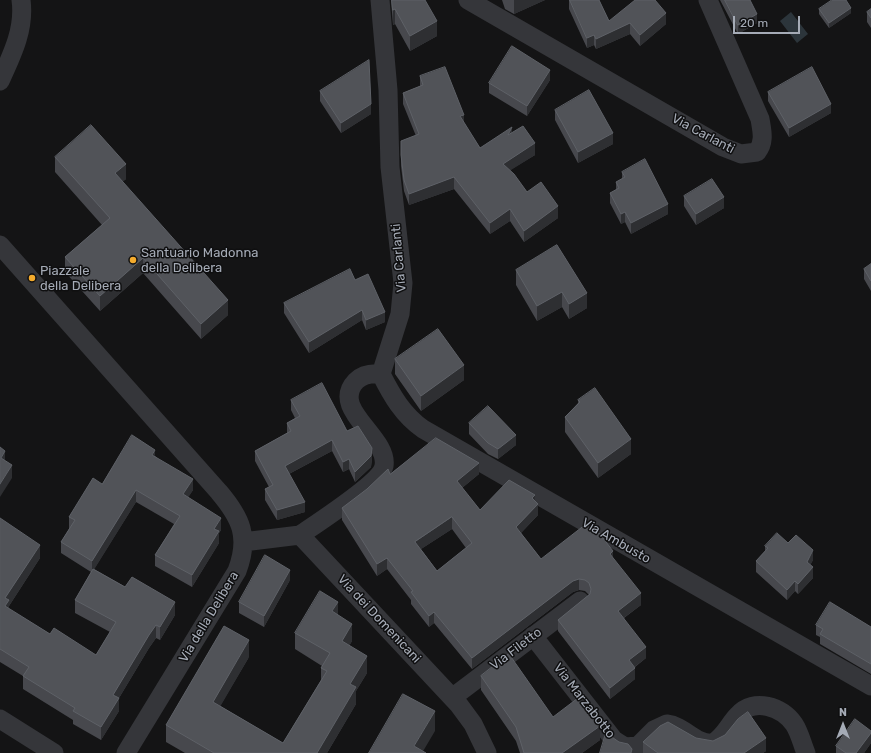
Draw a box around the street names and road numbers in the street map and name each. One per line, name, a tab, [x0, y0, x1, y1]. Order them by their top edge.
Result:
street label: Via Carlanti	[669, 111, 737, 157]
street label: Via Carlanti	[388, 223, 410, 293]
street label: Via Ambusto	[579, 515, 653, 567]
street label: Via della Delibera	[176, 569, 242, 665]
street label: Via dei Domenicani	[334, 572, 424, 666]
street label: Via Filetto	[487, 624, 545, 674]
street label: Via Marzabotto	[550, 660, 618, 742]

